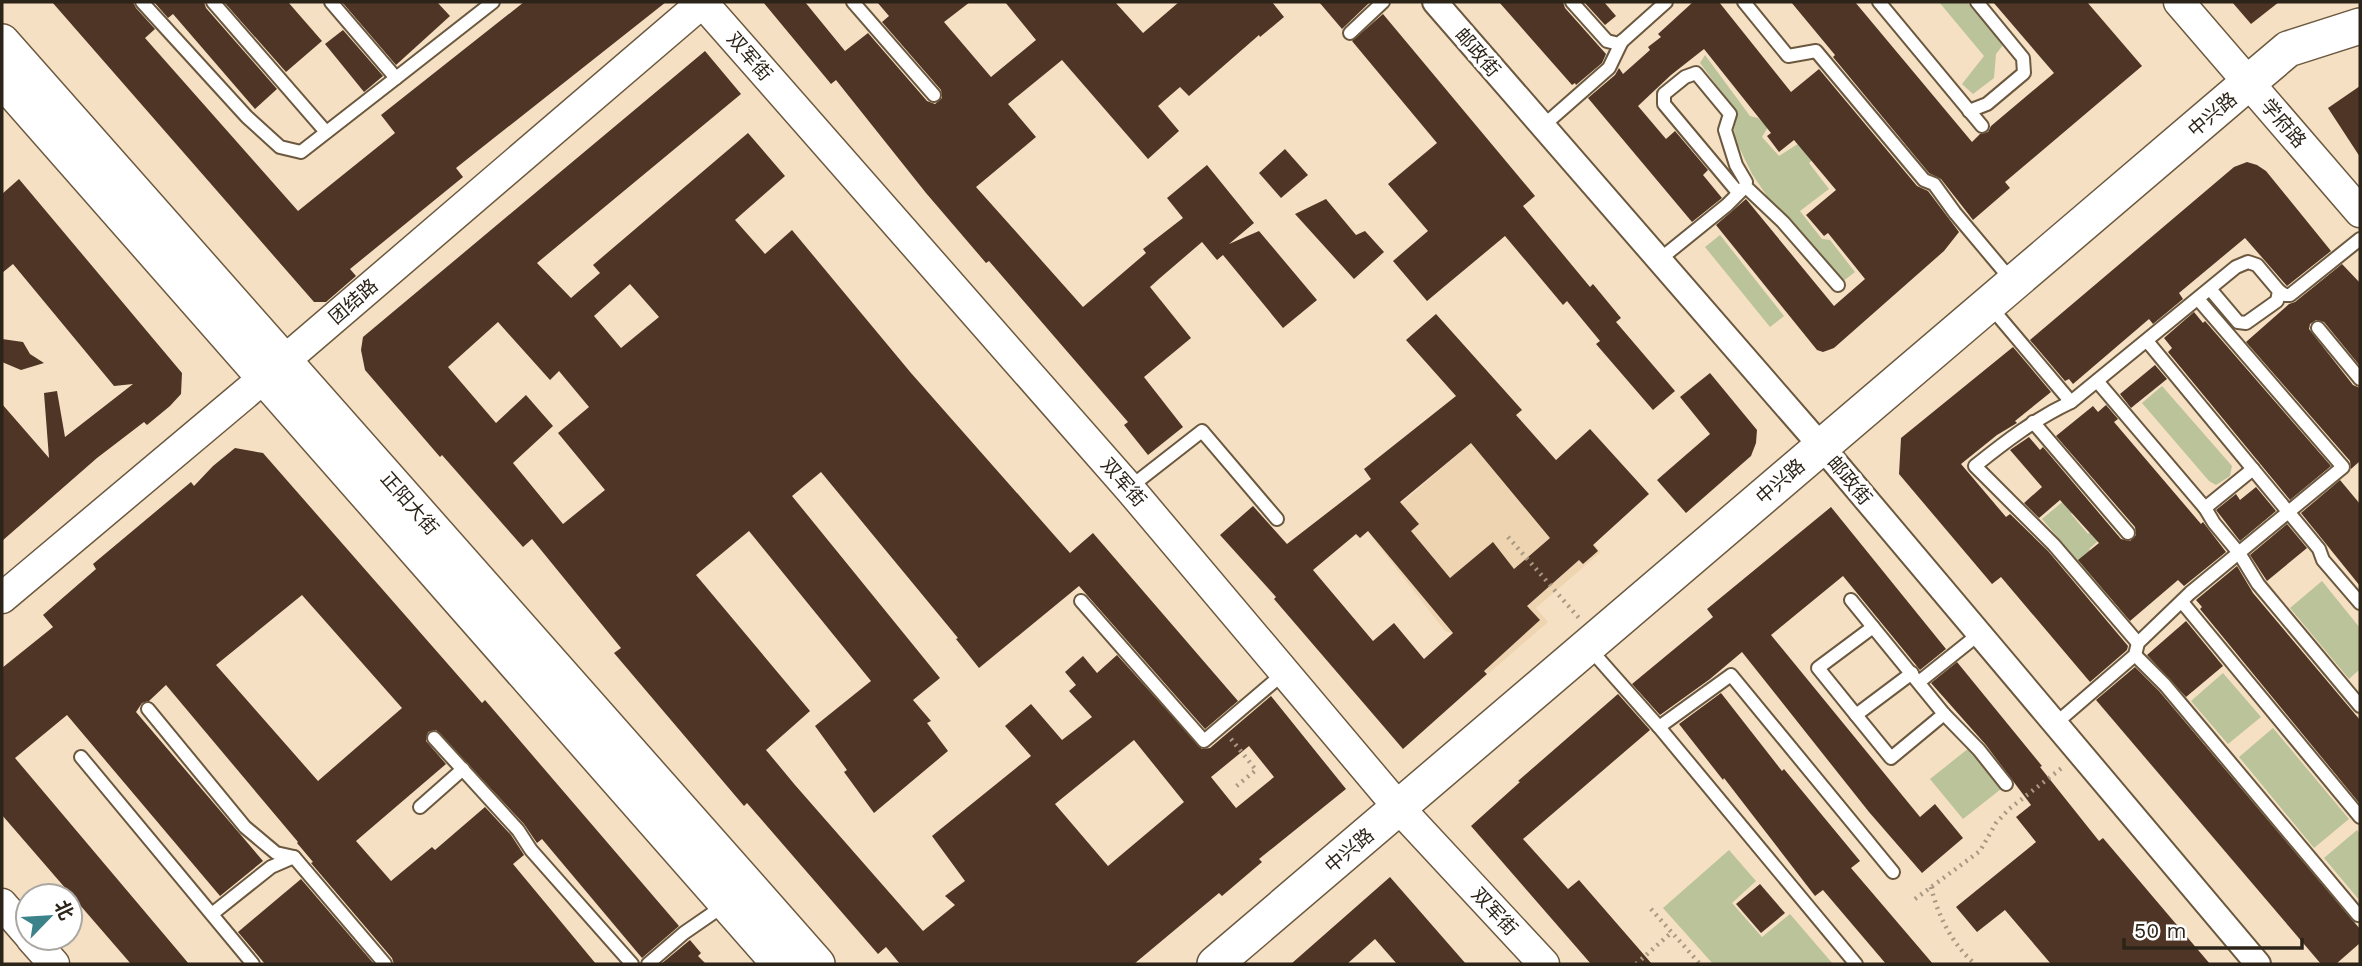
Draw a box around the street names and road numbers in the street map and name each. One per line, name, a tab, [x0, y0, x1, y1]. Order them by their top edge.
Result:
street label: 邮政街	[1450, 23, 1505, 81]
street label: 双军街	[722, 27, 777, 85]
street label: 中兴路	[2183, 87, 2242, 142]
street label: 学府路	[2256, 94, 2311, 152]
street label: 团结路	[324, 274, 382, 329]
street label: 邮政街	[1822, 451, 1877, 510]
street label: 双军街	[1096, 453, 1151, 511]
street label: 中兴路	[1751, 454, 1809, 509]
street label: 正阳大街	[376, 467, 443, 540]
street label: 中兴路	[1320, 823, 1379, 878]
street label: 双军街	[1467, 883, 1522, 940]

